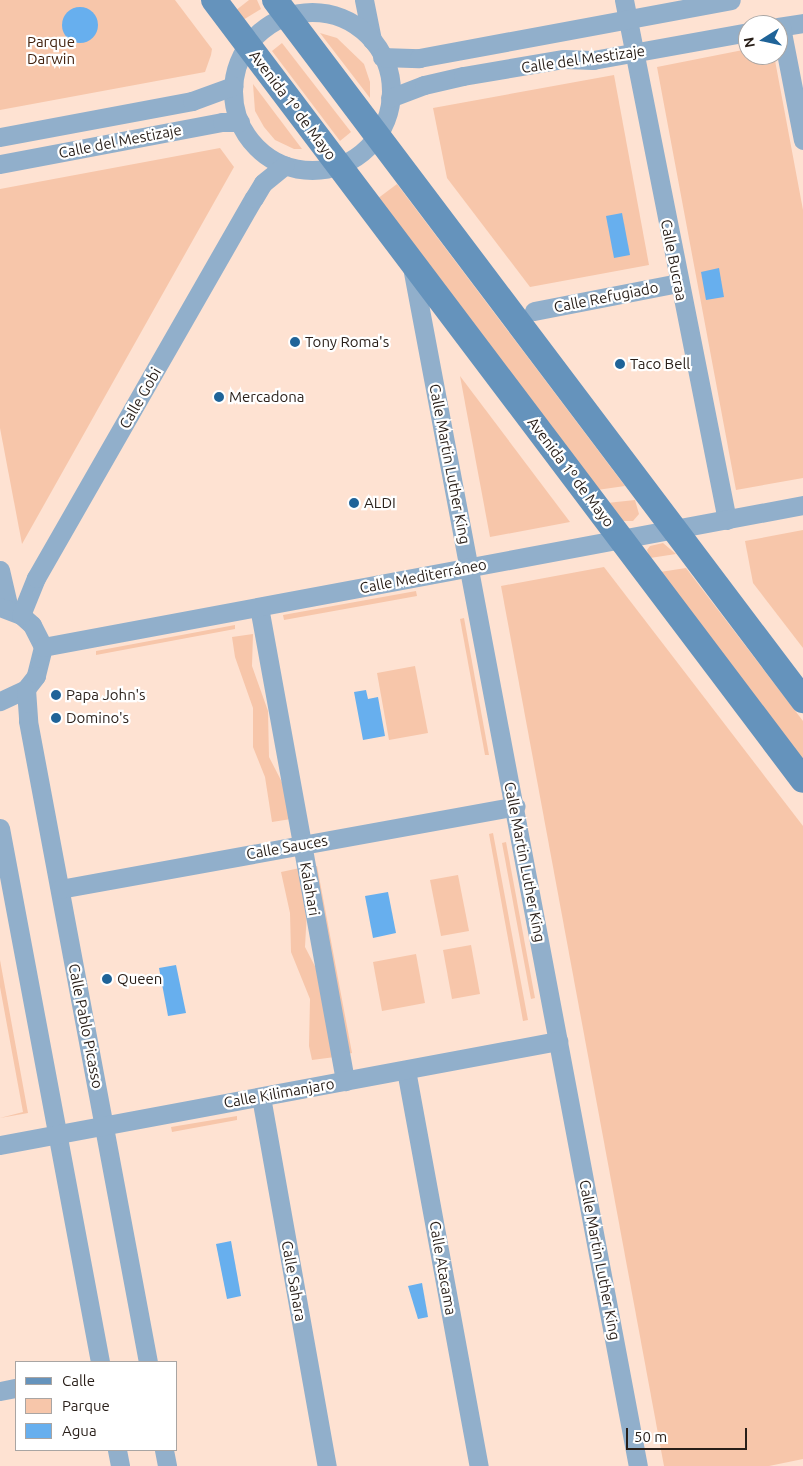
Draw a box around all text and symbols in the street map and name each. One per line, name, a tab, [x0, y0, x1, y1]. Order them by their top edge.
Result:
north arrow	[738, 15, 788, 65]
park label: Parque Darwin	[27, 32, 75, 67]
text: N	[740, 36, 758, 49]
street label: Calle del Mestizaje	[520, 41, 646, 77]
street label: Avenida 1º de Mayo	[246, 47, 340, 163]
street label: Calle del Mestizaje	[57, 120, 183, 162]
street label: Calle Bucraa	[657, 218, 691, 302]
street label: Calle Refugiado	[552, 278, 660, 316]
place label: Tony Roma's	[305, 333, 389, 351]
marker: Tony Roma's	[289, 336, 301, 348]
place label: Taco Bell	[630, 355, 690, 373]
marker: Taco Bell	[614, 358, 626, 370]
street label: Calle Gobi	[115, 364, 165, 432]
street label: Calle Martin Luther King	[426, 382, 474, 546]
place label: Mercadona	[229, 388, 304, 406]
marker: Mercadona	[213, 391, 225, 403]
street label: Avenida 1º de Mayo	[524, 414, 618, 530]
place label: ALDI	[364, 494, 396, 512]
marker: ALDI	[348, 497, 360, 509]
street label: Calle Mediterráneo	[358, 555, 488, 597]
place label: Papa John's	[66, 686, 146, 704]
marker: Papa John's	[50, 689, 62, 701]
place label: Domino's	[66, 709, 129, 727]
marker: Domino's	[50, 712, 62, 724]
street label: Calle Martin Luther King	[501, 780, 549, 944]
street label: Calle Sauces	[245, 831, 329, 863]
street label: Kalahari	[296, 861, 324, 917]
street label: Calle Pablo Picasso	[65, 962, 107, 1090]
place label: Queen	[117, 970, 162, 988]
marker: Queen	[101, 973, 113, 985]
street label: Calle Kilimanjaro	[222, 1074, 336, 1112]
street label: Calle Martin Luther King	[576, 1178, 624, 1342]
street label: Calle Atacama	[426, 1220, 460, 1316]
street label: Calle Sahara	[278, 1239, 310, 1323]
legend	[15, 1361, 178, 1451]
text: Calle	[62, 1372, 95, 1389]
text: Parque	[62, 1397, 110, 1414]
scale bar	[628, 1418, 749, 1450]
text: Agua	[62, 1422, 97, 1439]
text: 50 m	[634, 1428, 667, 1445]

